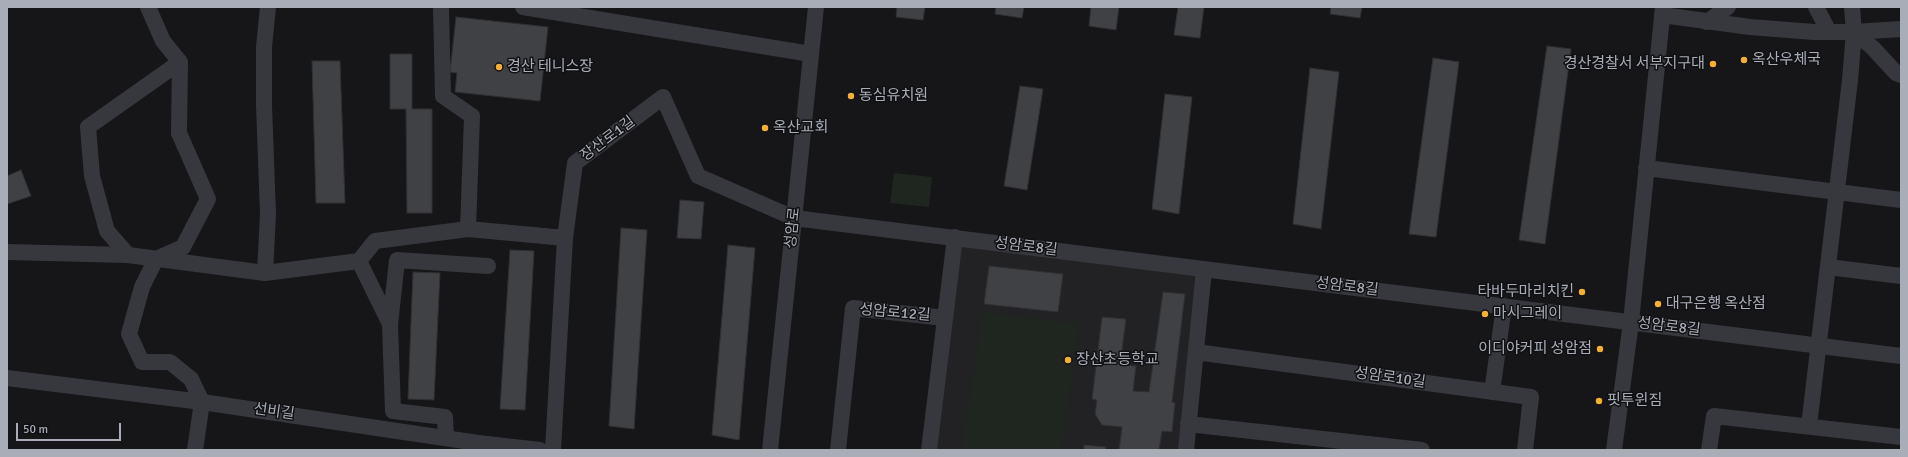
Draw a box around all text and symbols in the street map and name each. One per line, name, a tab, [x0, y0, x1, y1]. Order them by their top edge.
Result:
place label: 옥산우체국	[1752, 51, 1821, 69]
place label: 경산경찰서 서부지구대	[1564, 55, 1705, 73]
marker: 옥산우체국	[1739, 55, 1749, 65]
place label: 경산 테니스장	[507, 58, 593, 76]
marker: 경산경찰서 서부지구대	[1708, 59, 1718, 69]
marker: 경산 테니스장	[494, 62, 504, 72]
place label: 동심유치원	[859, 87, 928, 105]
marker: 동심유치원	[846, 91, 856, 101]
street label: 장산로1길	[577, 113, 639, 165]
place label: 옥산교회	[773, 119, 828, 137]
marker: 옥산교회	[760, 123, 770, 133]
street label: 성암로	[782, 206, 804, 250]
street label: 성암로8길	[993, 234, 1059, 260]
street label: 성암로8길	[1314, 274, 1380, 300]
place label: 타바두마리치킨	[1477, 283, 1574, 301]
marker: 타바두마리치킨	[1577, 287, 1587, 297]
place label: 대구은행 옥산점	[1666, 295, 1766, 313]
marker: 대구은행 옥산점	[1653, 299, 1663, 309]
street label: 성암로12길	[859, 301, 931, 325]
place label: 마시그레이	[1493, 305, 1562, 323]
marker: 마시그레이	[1480, 309, 1490, 319]
street label: 성암로8길	[1636, 314, 1702, 340]
place label: 이디야커피 성암점	[1478, 340, 1592, 358]
marker: 이디야커피 성암점	[1595, 344, 1605, 354]
place label: 장산초등학교	[1076, 351, 1159, 369]
marker: 장산초등학교	[1063, 355, 1073, 365]
street label: 성암로10길	[1353, 364, 1427, 392]
place label: 핏투윈짐	[1607, 392, 1662, 410]
marker: 핏투윈짐	[1594, 396, 1604, 406]
street label: 선비길	[252, 400, 296, 424]
scale bar	[18, 415, 123, 441]
text: 50 m	[23, 422, 48, 437]

